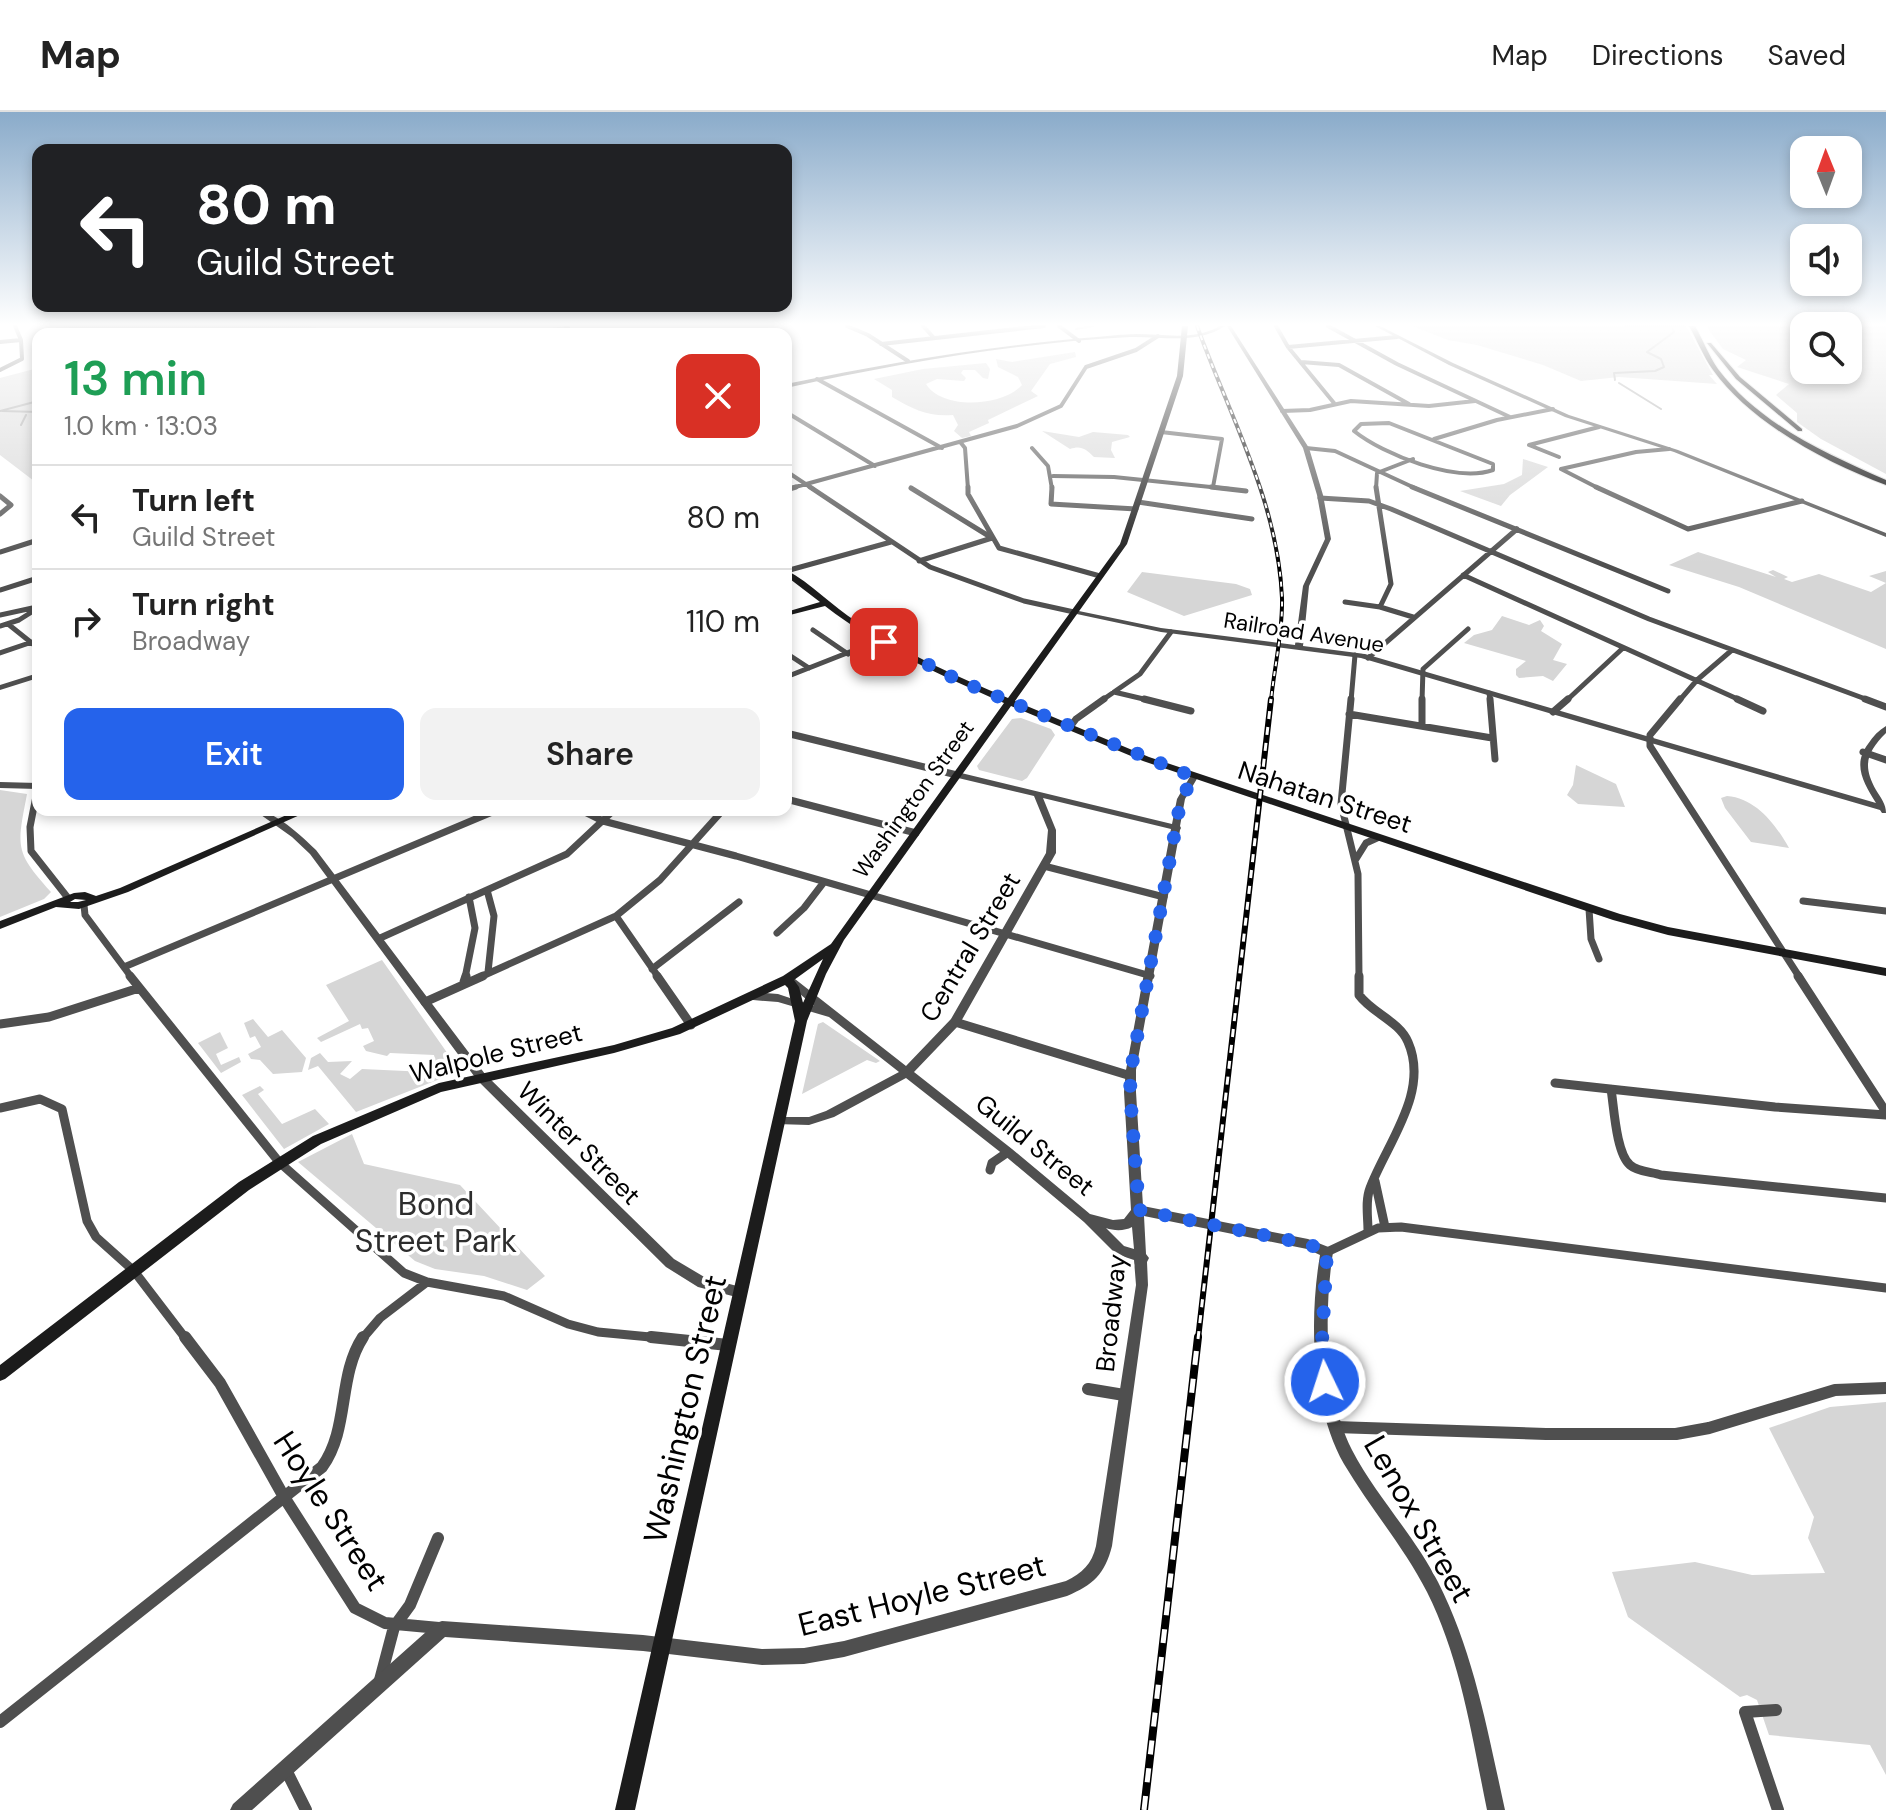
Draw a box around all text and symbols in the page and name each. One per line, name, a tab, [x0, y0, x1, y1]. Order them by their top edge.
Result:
text: Map	[40, 30, 121, 80]
text: Map	[1491, 37, 1548, 74]
text: Directions	[1592, 37, 1724, 74]
text: Saved	[1768, 37, 1846, 74]
north arrow	[1790, 136, 1862, 208]
map controls	[1790, 136, 1862, 384]
text: 80 m	[196, 168, 337, 241]
icon: left	[64, 176, 168, 280]
button: sound	[1790, 224, 1862, 296]
text: Guild Street	[196, 239, 395, 286]
button: search	[1790, 312, 1862, 384]
text: 13 min	[64, 347, 207, 410]
button: close	[676, 354, 760, 438]
text: 1.0 km · 13:03	[64, 409, 218, 443]
text: Turn left	[132, 481, 255, 520]
icon: left	[64, 495, 108, 539]
text: 80 m	[687, 498, 760, 537]
text: Guild Street	[132, 520, 276, 554]
text: Turn right	[132, 585, 275, 624]
icon: right	[64, 599, 108, 643]
text: 110 m	[686, 602, 760, 641]
street label: Railroad Avenue	[1222, 605, 1386, 659]
pin	[850, 608, 918, 676]
icon: arrive	[862, 620, 906, 664]
text: Broadway	[132, 624, 250, 658]
button: Exit	[64, 708, 404, 800]
button: Share	[420, 708, 760, 800]
street label: Washington Street	[846, 715, 980, 884]
street label: Nahatan Street	[1234, 753, 1416, 841]
street label: Central Street	[912, 866, 1028, 1028]
street label: Walpole Street	[406, 1015, 586, 1091]
street label: Winter Street	[510, 1074, 648, 1212]
street label: Guild Street	[969, 1087, 1101, 1203]
park label: Bond Street Park	[355, 1183, 517, 1262]
street label: Broadway	[1088, 1252, 1134, 1374]
street label: Washington Street	[634, 1271, 736, 1547]
position arrow	[1283, 1340, 1367, 1424]
street label: Hoyle Street	[264, 1423, 398, 1599]
street label: Lenox Street	[1354, 1428, 1484, 1610]
street label: East Hoyle Street	[794, 1544, 1050, 1646]

